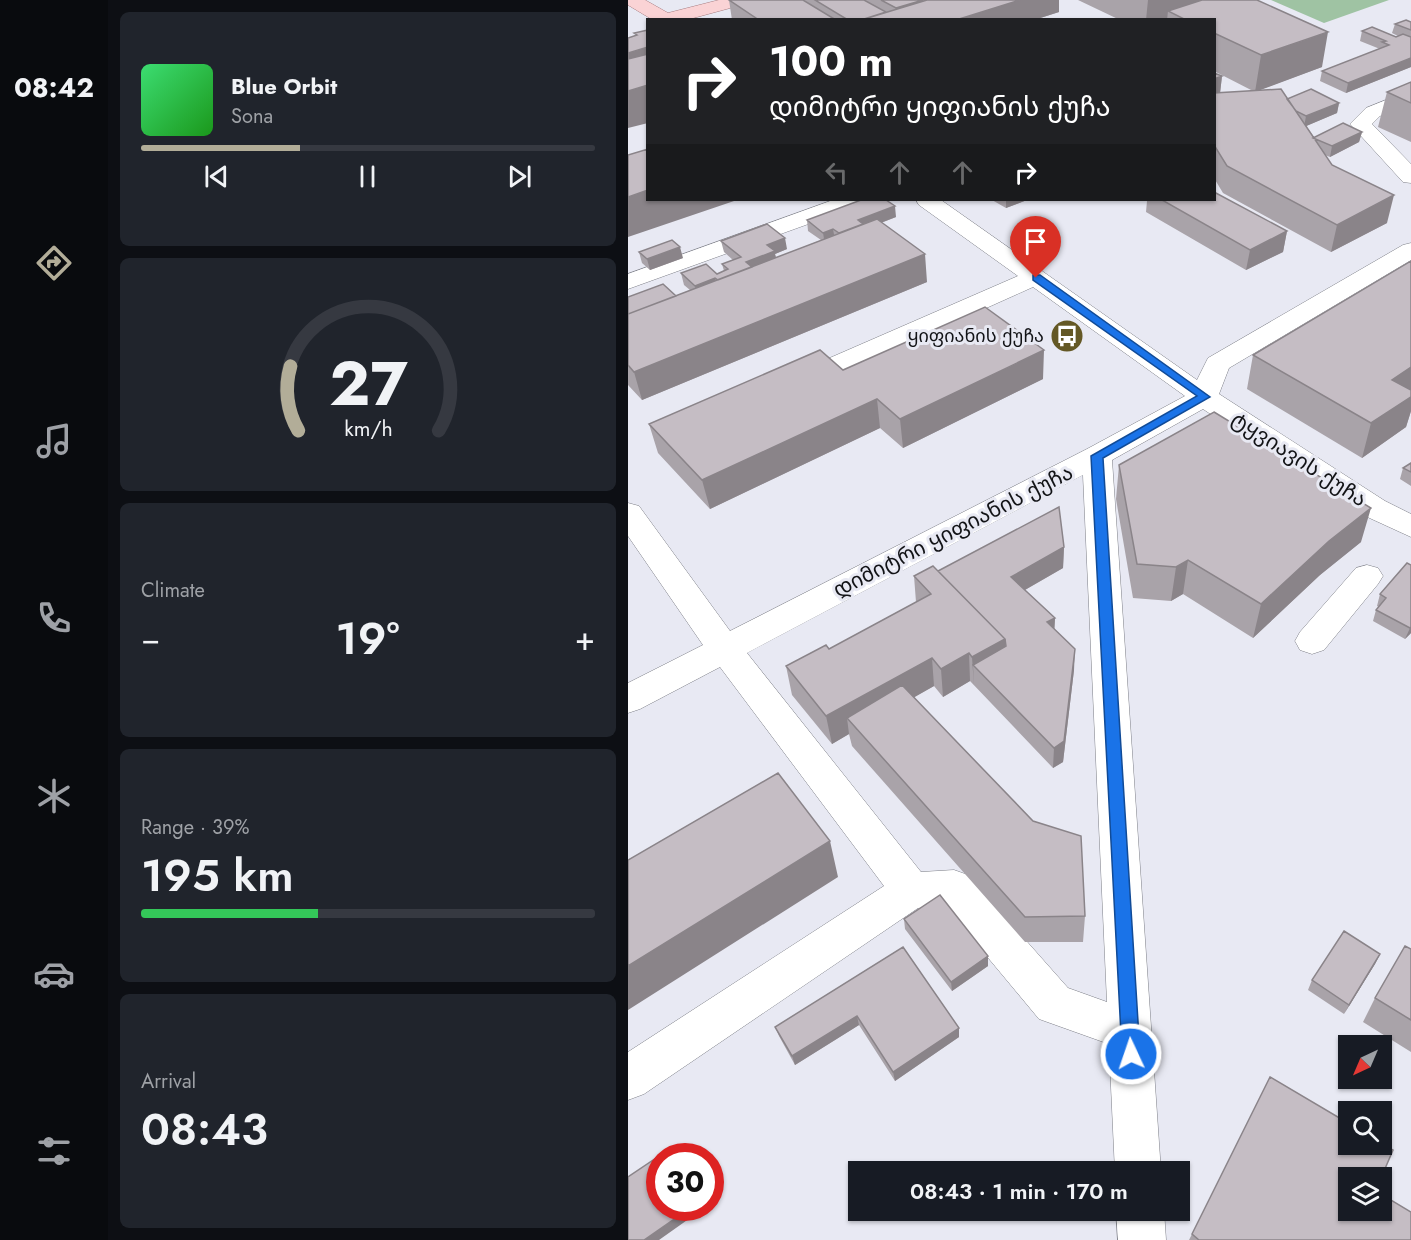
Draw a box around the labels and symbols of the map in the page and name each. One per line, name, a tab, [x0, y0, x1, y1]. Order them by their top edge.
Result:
pin	[1010, 216, 1061, 278]
bus stop icon: ყიფიანის ქუჩა	[1049, 318, 1085, 354]
place label: ყიფიანის ქუჩა	[908, 323, 1044, 349]
street label: ტყვიავის ქუჩა	[1225, 404, 1373, 514]
street label: დიმიტრი ყიფიანის ქუჩა	[828, 457, 1078, 605]
position arrow	[1099, 1022, 1163, 1086]
north arrow	[1338, 1035, 1392, 1089]
speed limit sign: 30	[646, 1143, 724, 1221]

